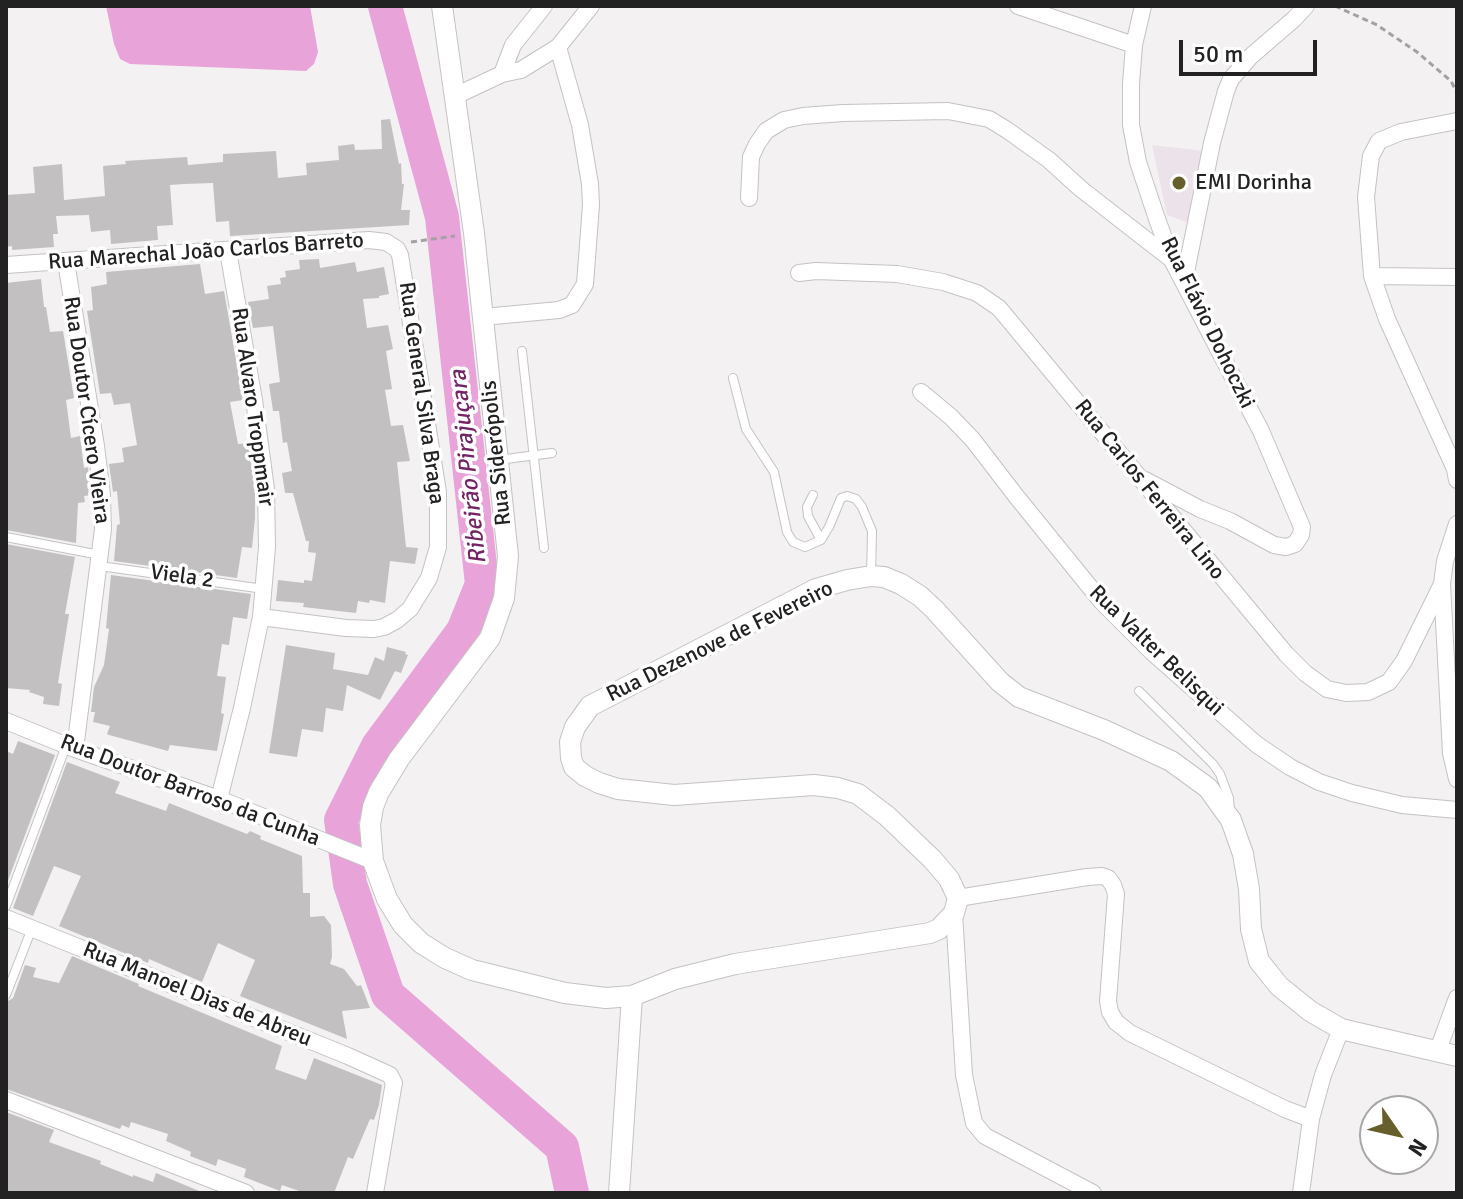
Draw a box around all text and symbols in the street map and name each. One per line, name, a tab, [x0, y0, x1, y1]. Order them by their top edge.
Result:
scale bar	[1183, 24, 1321, 74]
text: 50 m	[1193, 39, 1243, 69]
place label: EMI Dorinha	[1195, 170, 1312, 196]
marker: EMI Dorinha	[1170, 174, 1188, 192]
street label: Rua Marechal João Carlos Barreto	[47, 228, 365, 276]
street label: Rua Flávio Dohoczki	[1154, 233, 1260, 413]
street label: Rua General Silva Braga	[392, 280, 450, 506]
street label: Rua Doutor Cícero Vieira	[57, 295, 115, 525]
street label: Rua Alvaro Troppmair	[225, 306, 279, 508]
water label: Ribeirão Pirajuçara	[444, 368, 494, 566]
street label: Rua Siderópolis	[476, 379, 518, 527]
street label: Rua Carlos Ferreira Lino	[1068, 395, 1230, 585]
street label: Viela 2	[148, 559, 216, 595]
street label: Rua Dezenove de Fevereiro	[602, 576, 838, 708]
street label: Rua Valter Belisqui	[1083, 580, 1229, 722]
street label: Rua Doutor Barroso da Cunha	[56, 729, 324, 853]
street label: Rua Manoel Dias de Abreu	[79, 937, 315, 1053]
north arrow	[1359, 1095, 1439, 1175]
text: N	[1402, 1134, 1433, 1161]

